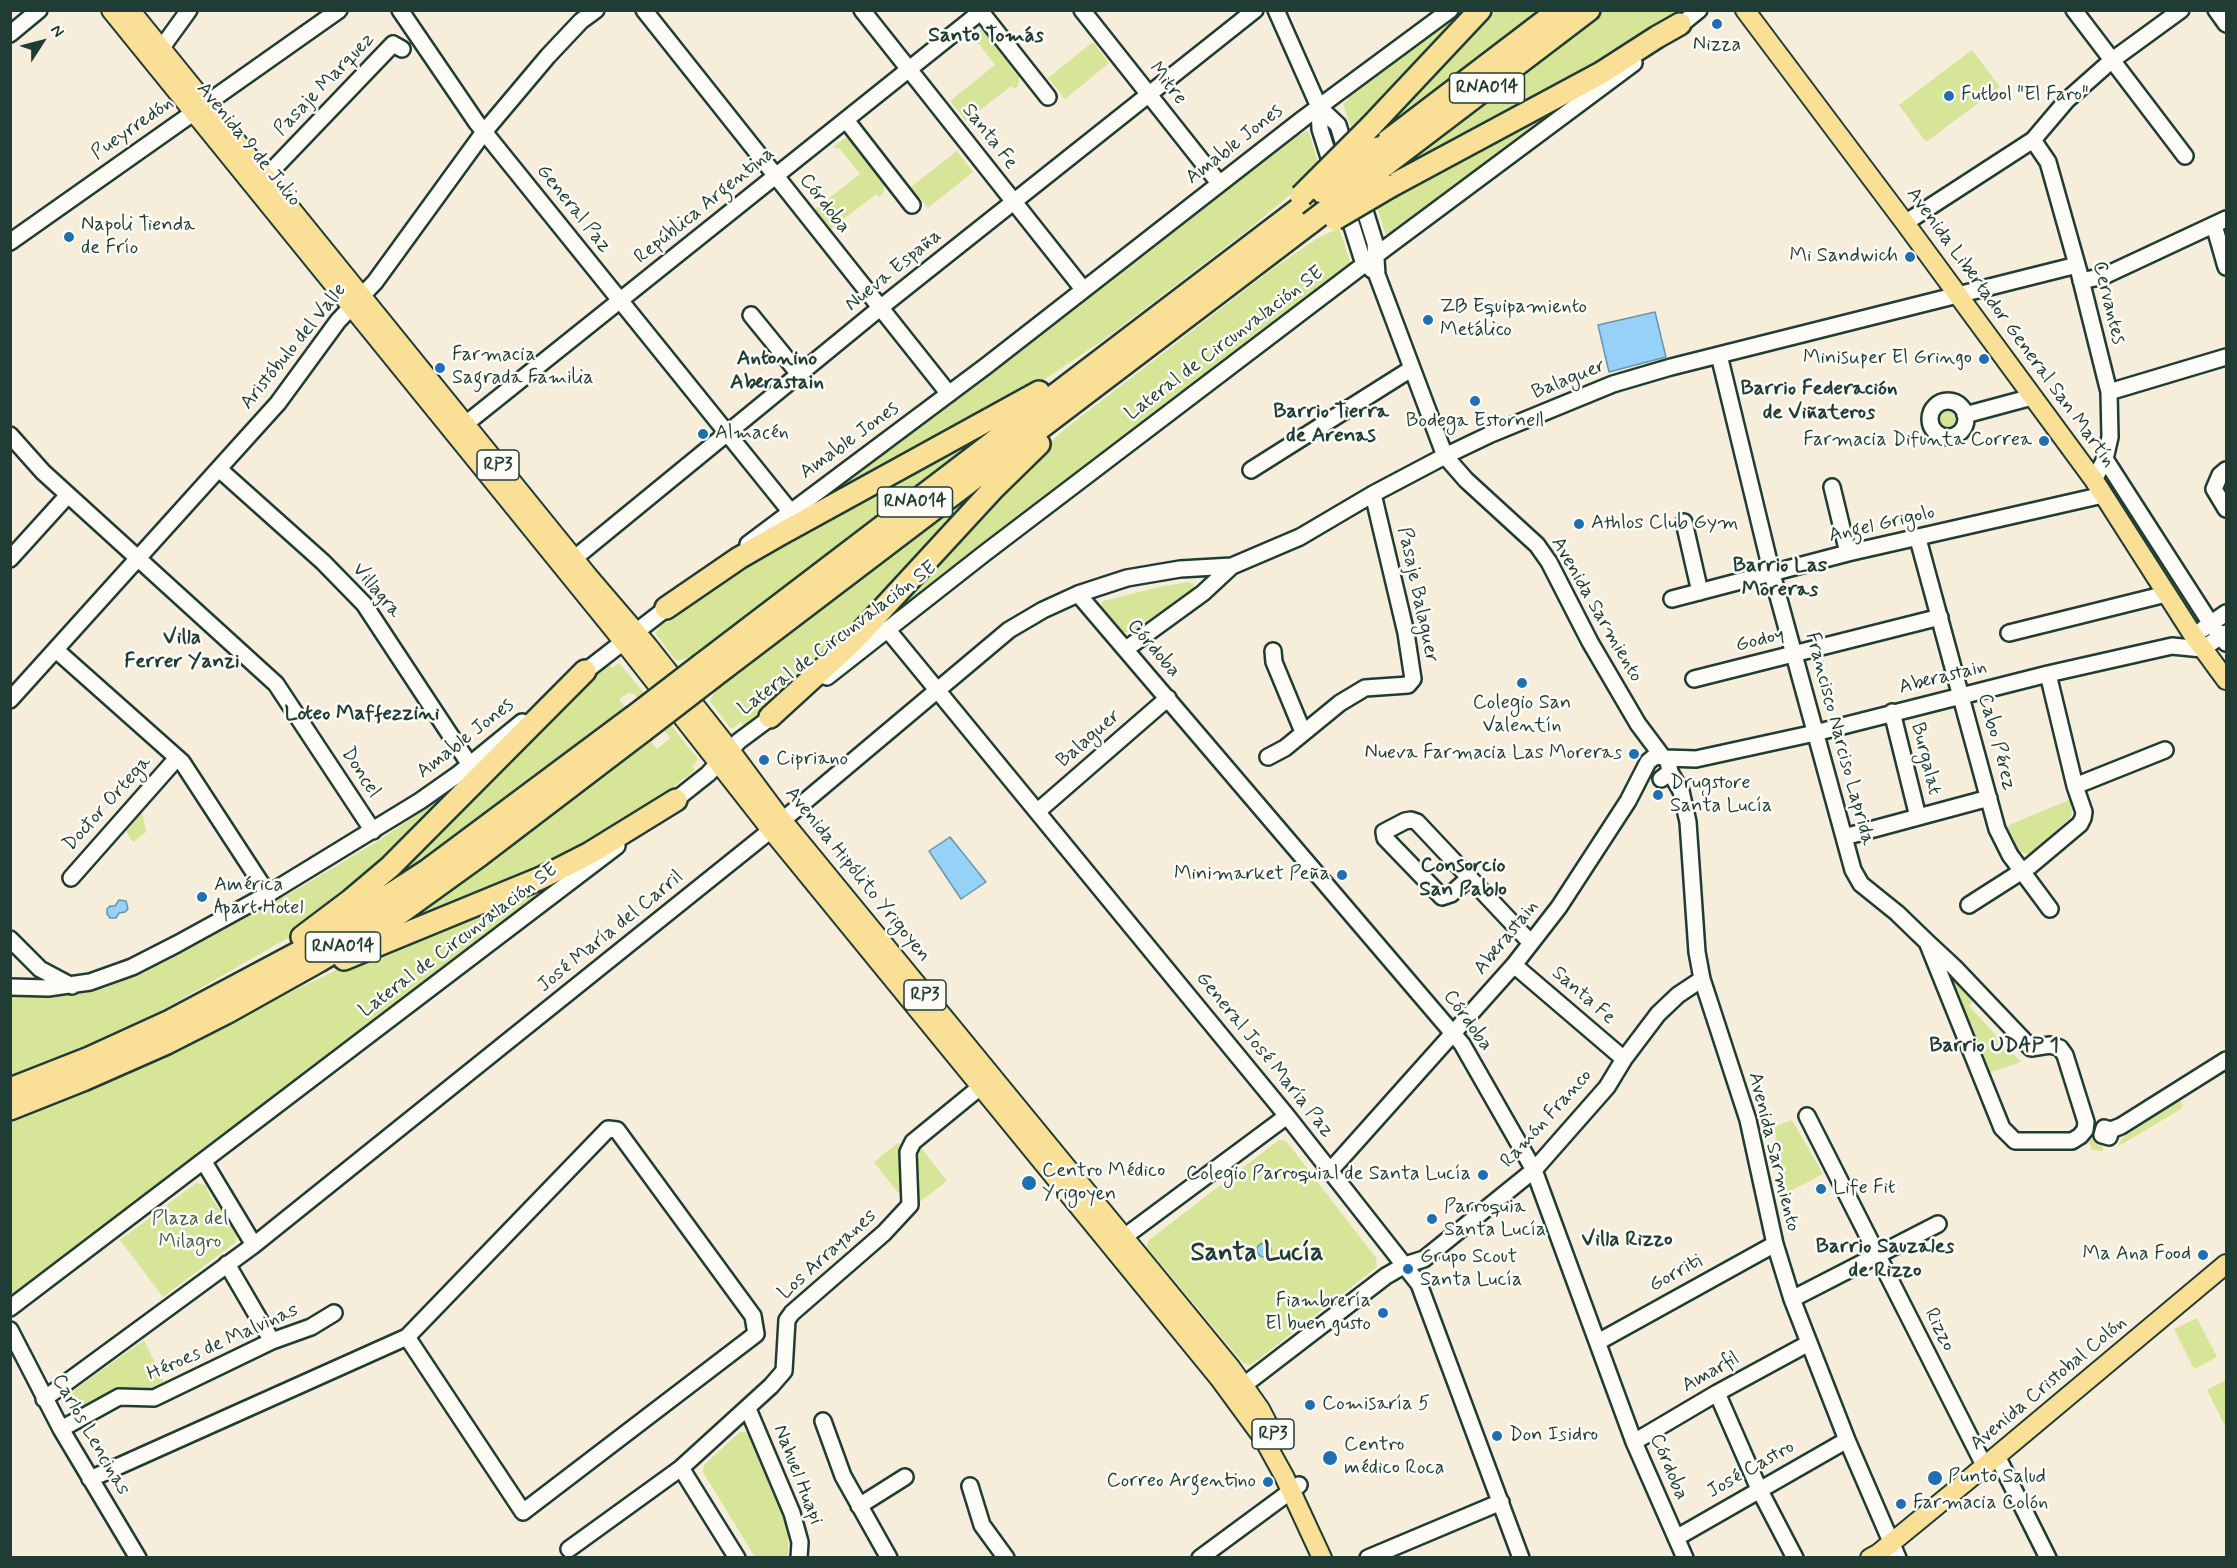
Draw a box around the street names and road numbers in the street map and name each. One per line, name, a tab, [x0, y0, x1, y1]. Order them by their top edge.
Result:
street label: Pasaje Marquez	[270, 28, 380, 142]
street label: Mitre	[1143, 58, 1191, 110]
road number: RNA014	[1450, 73, 1524, 103]
street label: Avenida 9 de Julio	[191, 78, 305, 212]
street label: Pueyrredón	[87, 92, 179, 166]
street label: Santa Fe	[956, 99, 1022, 175]
street label: Amable Jones	[1182, 100, 1288, 190]
street label: República Argentina	[630, 142, 780, 270]
street label: General Paz	[530, 160, 616, 258]
street label: Córdoba	[793, 169, 855, 239]
street label: Avenida Libertador General San Martín	[1900, 183, 2120, 473]
street label: Nueva España	[841, 225, 947, 317]
street label: Cervantes	[2086, 259, 2130, 347]
street label: Lateral de Circunvalación SE	[1121, 261, 1329, 427]
street label: Aristóbulo del Valle	[236, 279, 352, 415]
street label: Balaguer	[1529, 354, 1609, 406]
street label: Amable Jones	[796, 397, 904, 485]
road number: RP3	[477, 450, 519, 480]
road number: RNA014	[878, 487, 952, 517]
street label: Angel Grigolo	[1827, 501, 1937, 549]
street label: Pasaje Balaguer	[1391, 525, 1443, 665]
street label: Avenida Sarmiento	[1545, 533, 1647, 687]
street label: Lateral de Circunvalación SE	[734, 556, 942, 722]
street label: Villagra	[346, 559, 406, 623]
street label: Córdoba	[1121, 615, 1185, 683]
street label: Godoy	[1733, 623, 1787, 659]
street label: Francisco Narciso Laprida	[1799, 630, 1879, 848]
street label: Aberastain	[1897, 656, 1989, 700]
street label: Cabo Pérez	[1972, 691, 2020, 793]
street label: Amable Jones	[413, 694, 519, 784]
street label: Balaguer	[1052, 705, 1126, 773]
street label: Burgalat	[1904, 720, 1946, 798]
street label: Doncel	[335, 743, 385, 803]
street label: Doctor Ortega	[59, 751, 157, 857]
street label: Avenida Hipólito Yrigoyen	[779, 783, 935, 967]
street label: Lateral de Circunvalación SE	[355, 858, 563, 1024]
street label: José María del Carril	[533, 866, 689, 998]
street label: Aberastain	[1469, 896, 1545, 980]
road number: RNA014	[306, 932, 380, 962]
street label: Santa Fe	[1546, 962, 1620, 1030]
street label: General José María Paz	[1190, 967, 1338, 1143]
road number: RP3	[904, 980, 946, 1010]
street label: Córdoba	[1437, 986, 1497, 1056]
street label: Ramón Franco	[1496, 1065, 1598, 1173]
street label: Avenida Sarmiento	[1742, 1070, 1804, 1234]
street label: Los Arrayanes	[774, 1205, 882, 1305]
street label: Gorriti	[1645, 1250, 1707, 1298]
street label: Héroes de Malvinas	[144, 1299, 302, 1387]
street label: Rizzo	[1918, 1304, 1960, 1356]
street label: Avenida Cristobal Colón	[1966, 1311, 2132, 1457]
street label: Amarfil	[1678, 1348, 1744, 1398]
street label: Carlos Lencinas	[46, 1370, 134, 1500]
road number: RP3	[1252, 1419, 1294, 1449]
street label: Nahuel Huapi	[767, 1422, 827, 1528]
street label: Córdoba	[1643, 1430, 1693, 1504]
street label: José Castro	[1703, 1435, 1799, 1505]

